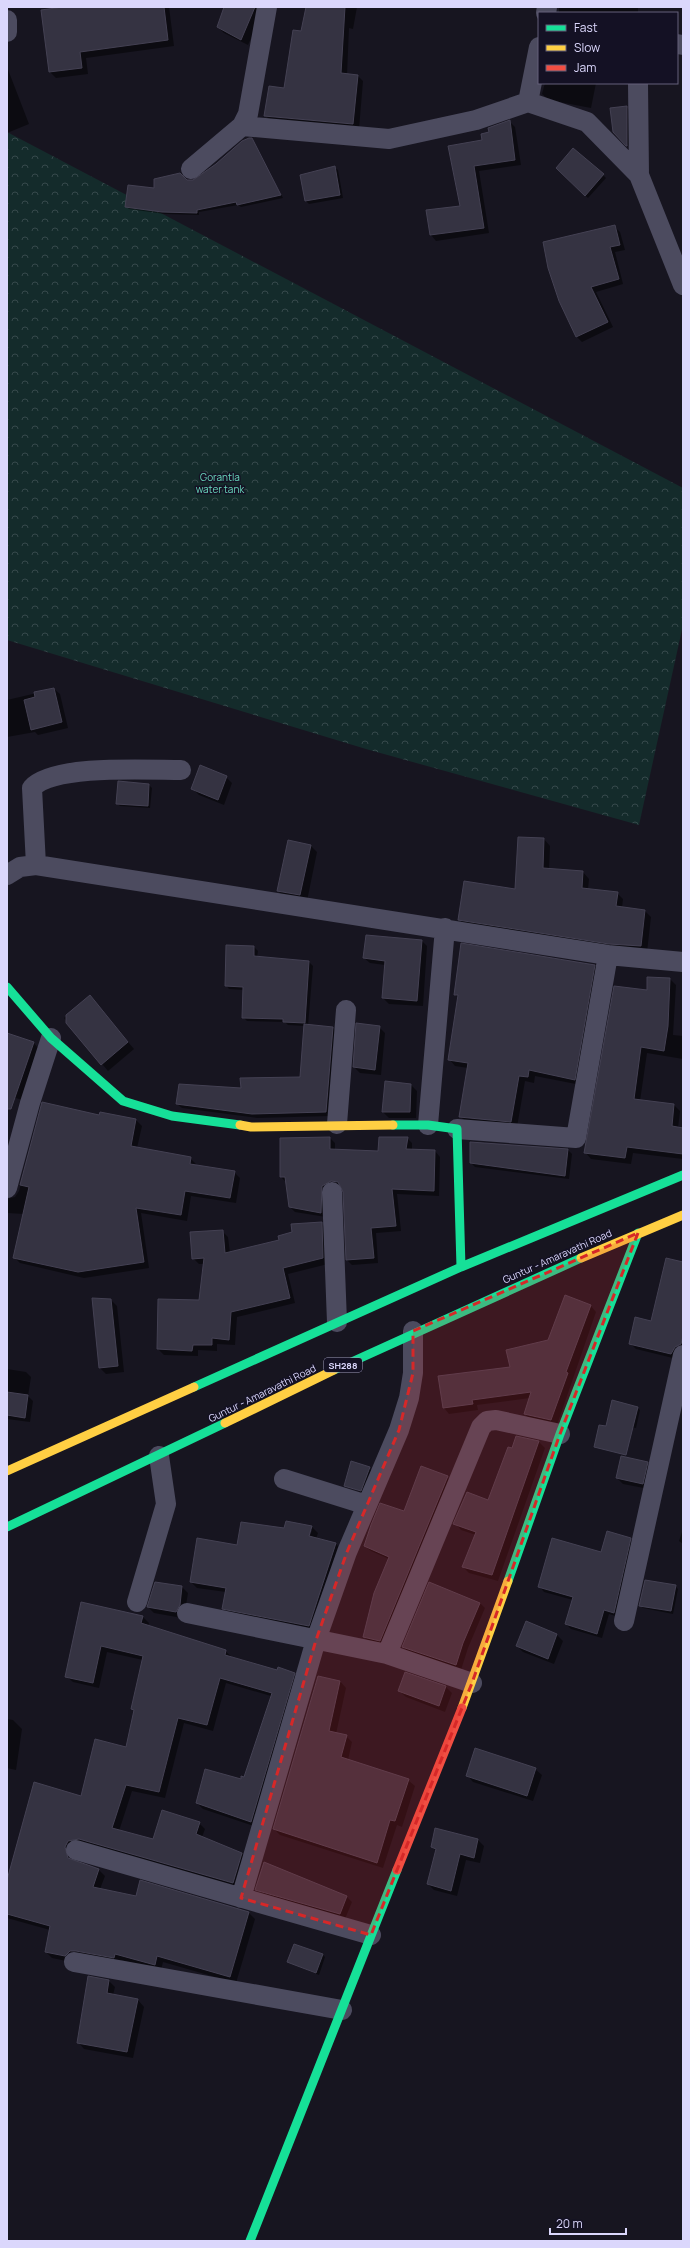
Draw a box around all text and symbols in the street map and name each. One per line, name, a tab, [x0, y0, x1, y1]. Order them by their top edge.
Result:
legend	[538, 12, 678, 84]
text: Fast	[574, 19, 598, 36]
text: Slow	[574, 39, 600, 56]
text: Jam	[574, 59, 596, 76]
park label: Gorantla water tank	[196, 470, 245, 496]
street label: Guntur - Amaravathi Road	[500, 1226, 614, 1286]
road number: SH288	[324, 1358, 362, 1372]
street label: Guntur - Amaravathi Road	[206, 1361, 318, 1425]
scale bar	[550, 2210, 626, 2236]
text: 20 m	[556, 2215, 583, 2232]

